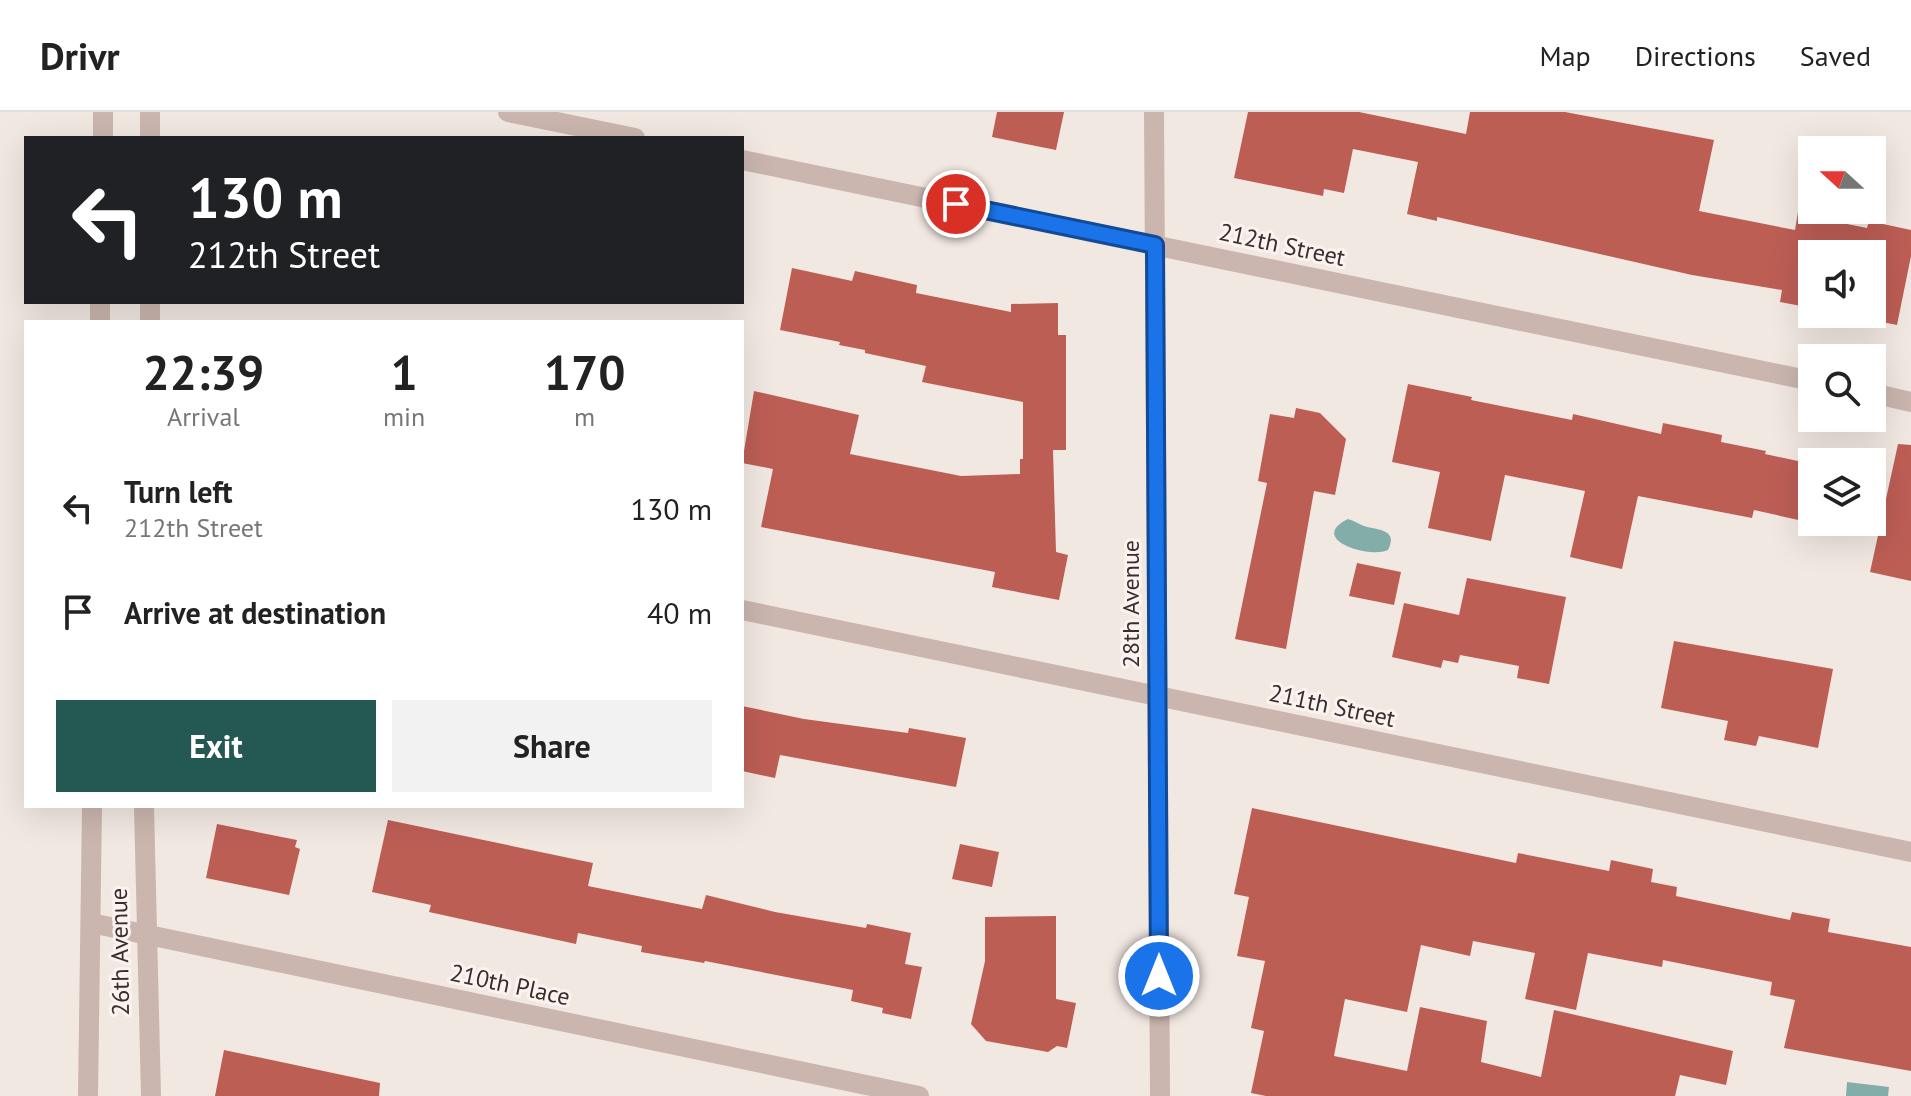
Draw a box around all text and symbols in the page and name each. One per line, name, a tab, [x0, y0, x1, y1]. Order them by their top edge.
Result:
text: Drivr	[40, 31, 120, 80]
text: Map	[1540, 37, 1591, 74]
text: Directions	[1635, 37, 1756, 74]
text: Saved	[1800, 37, 1871, 74]
north arrow	[1798, 136, 1886, 224]
map controls	[1798, 136, 1886, 536]
text: 130 m	[188, 161, 343, 233]
icon: left	[56, 168, 160, 272]
pin	[922, 170, 990, 238]
icon: arrive	[934, 182, 978, 226]
street label: 212th Street	[1216, 216, 1348, 273]
text: 212th Street	[188, 231, 380, 278]
button: sound	[1798, 240, 1886, 328]
text: 22:39	[143, 341, 264, 403]
text: 1	[390, 341, 418, 403]
text: 170	[544, 341, 625, 403]
button: search	[1798, 344, 1886, 432]
text: Arrival	[167, 400, 240, 433]
text: min	[383, 400, 425, 433]
text: m	[574, 400, 595, 433]
button: layers	[1798, 448, 1886, 536]
text: Turn left	[124, 472, 232, 511]
icon: left	[56, 486, 100, 530]
text: 130 m	[631, 489, 712, 528]
text: 212th Street	[124, 511, 263, 544]
street label: 28th Avenue	[1115, 540, 1146, 668]
icon: arrive	[56, 590, 100, 634]
text: Arrive at destination	[124, 593, 386, 632]
text: 40 m	[647, 593, 712, 632]
street label: 211th Street	[1266, 677, 1398, 734]
button: Exit	[56, 700, 376, 792]
button: Share	[392, 700, 712, 792]
street label: 26th Avenue	[103, 888, 136, 1016]
position arrow	[1117, 934, 1201, 1018]
street label: 210th Place	[447, 957, 573, 1012]

